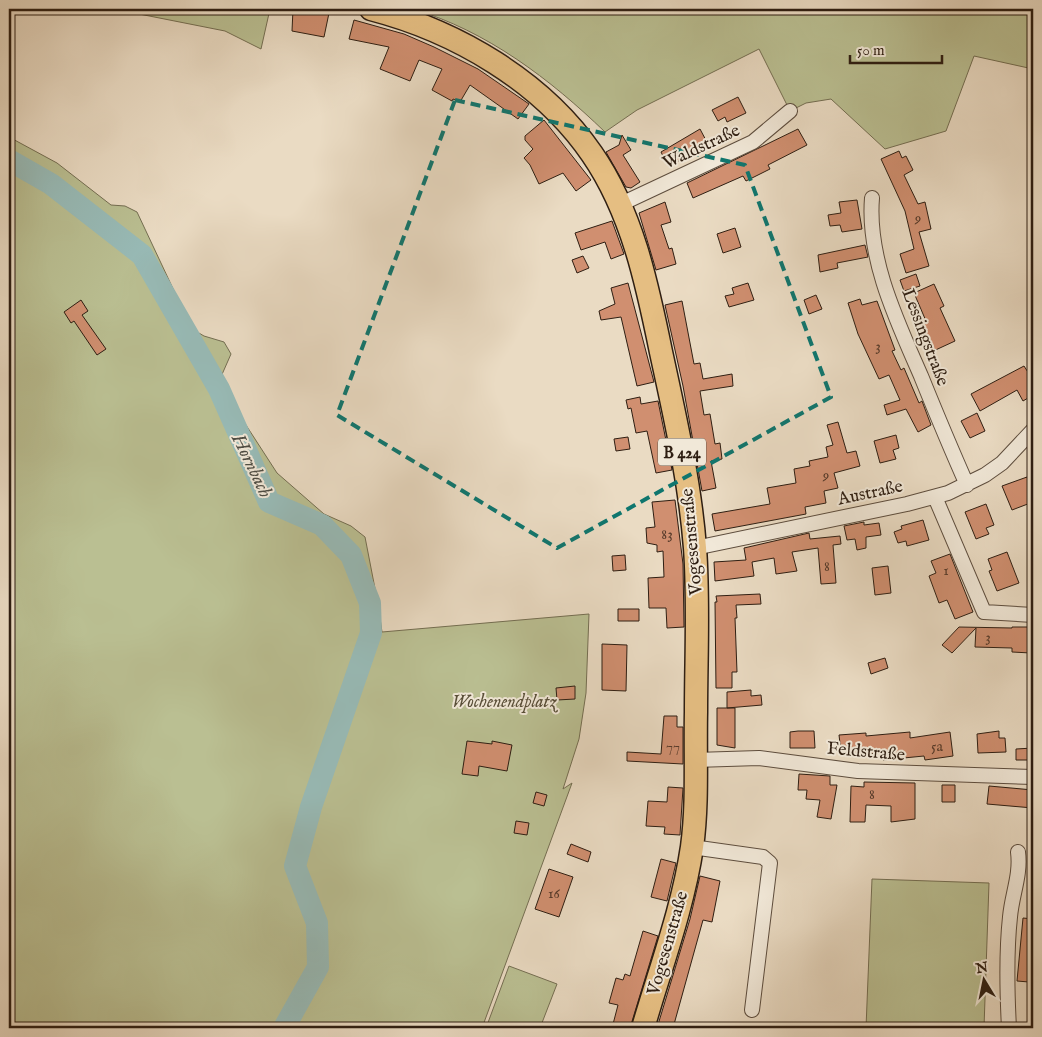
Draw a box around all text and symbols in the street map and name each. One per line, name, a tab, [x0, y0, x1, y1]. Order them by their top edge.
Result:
scale bar	[850, 32, 942, 64]
text: 50 m	[857, 41, 885, 60]
street label: Waldstraße	[659, 119, 744, 175]
house number: 9	[914, 209, 921, 228]
street label: Lessingstraße	[895, 286, 954, 389]
house number: 3	[875, 337, 881, 356]
water label: Hornbach	[225, 429, 277, 502]
road number: B 424	[658, 438, 706, 466]
house number: 9	[822, 466, 829, 485]
street label: Austraße	[835, 475, 905, 512]
street label: Vogesenstraße	[676, 487, 709, 597]
house number: 83	[661, 525, 673, 544]
house number: 8	[824, 557, 830, 576]
house number: 1	[943, 561, 949, 580]
house number: 3	[985, 628, 991, 647]
park label: Wochenendplatz	[452, 691, 558, 714]
house number: 77	[666, 737, 680, 756]
house number: 5a	[931, 737, 943, 756]
street label: Feldstraße	[826, 738, 906, 767]
house number: 8	[869, 785, 875, 804]
house number: 16	[548, 884, 561, 903]
street label: Vogesenstraße	[642, 889, 694, 999]
north arrow	[960, 954, 1010, 1004]
text: N	[973, 958, 989, 978]

